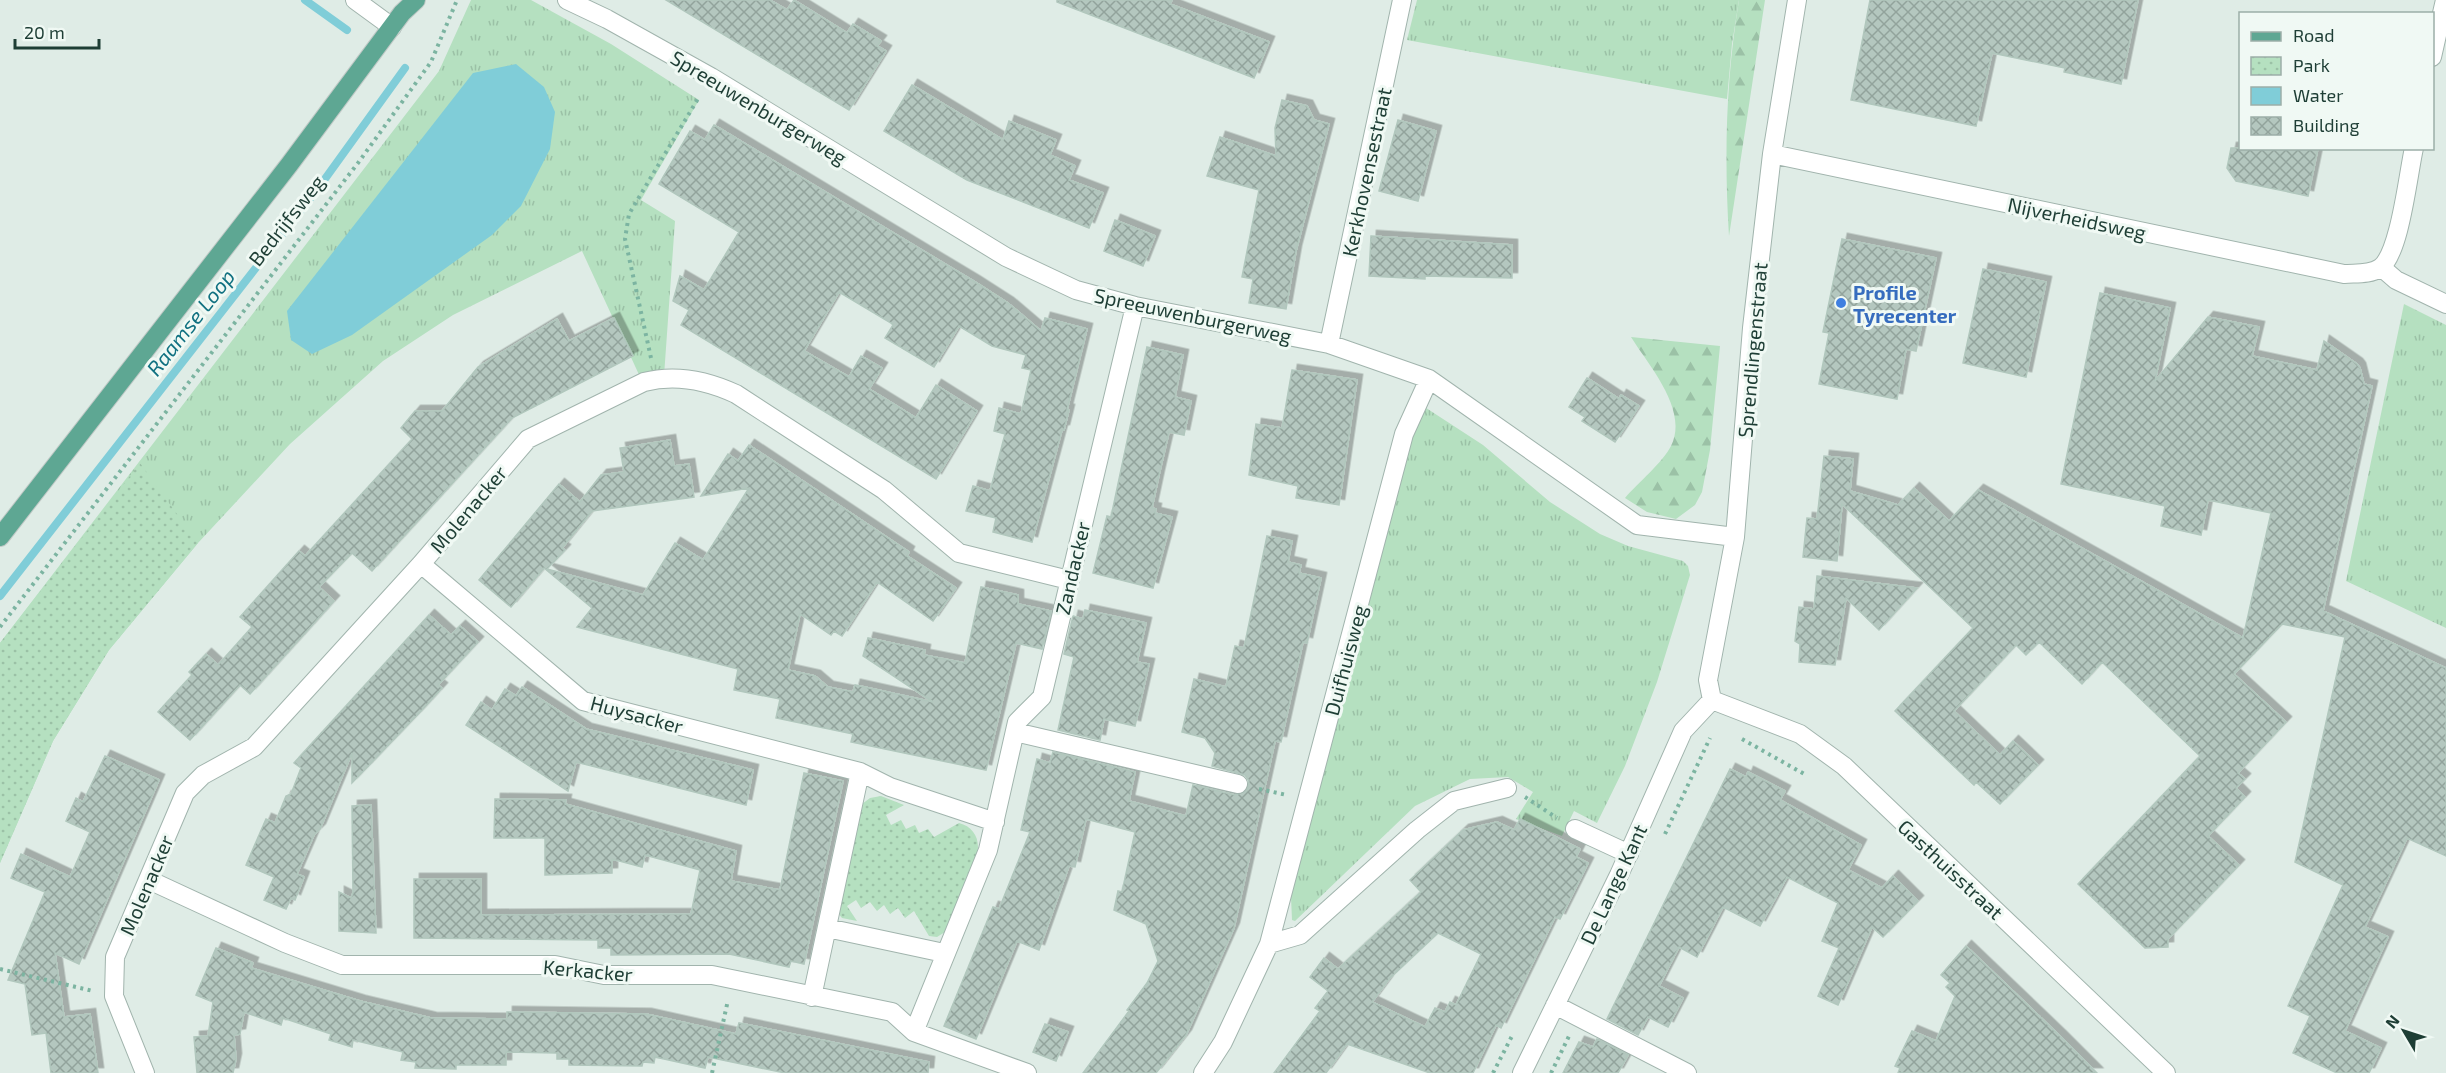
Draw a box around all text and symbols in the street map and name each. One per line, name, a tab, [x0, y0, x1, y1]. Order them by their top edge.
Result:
scale bar	[15, 12, 99, 50]
legend	[2239, 12, 2434, 150]
text: 20 m	[24, 21, 65, 43]
text: Road	[2293, 24, 2334, 46]
street label: Spreeuwenburgerweg	[667, 45, 851, 169]
text: Park	[2293, 54, 2330, 76]
text: Water	[2293, 84, 2343, 106]
street label: Kerkhovensestraat	[1336, 85, 1396, 259]
text: Building	[2293, 114, 2360, 136]
street label: Bedrijfsweg	[243, 170, 329, 270]
street label: Nijverheidsweg	[2006, 192, 2148, 244]
street label: Sprendlingenstraat	[1732, 261, 1772, 439]
water label: Raamse Loop	[141, 264, 239, 380]
place label: Profile Tyrecenter	[1853, 280, 1957, 328]
street label: Spreeuwenburgerweg	[1092, 282, 1294, 348]
marker: Profile Tyrecenter	[1834, 296, 1848, 310]
street label: Molenacker	[425, 460, 511, 558]
street label: Zandacker	[1050, 519, 1094, 617]
street label: Duifhuisweg	[1319, 602, 1371, 718]
street label: Huysacker	[588, 690, 686, 738]
street label: Gasthuisstraat	[1894, 814, 2009, 924]
street label: De Lange Kant	[1575, 820, 1651, 948]
street label: Molenacker	[114, 831, 178, 939]
street label: Kerkacker	[542, 954, 634, 986]
north arrow	[2374, 1001, 2434, 1061]
text: N	[2381, 1011, 2403, 1032]

